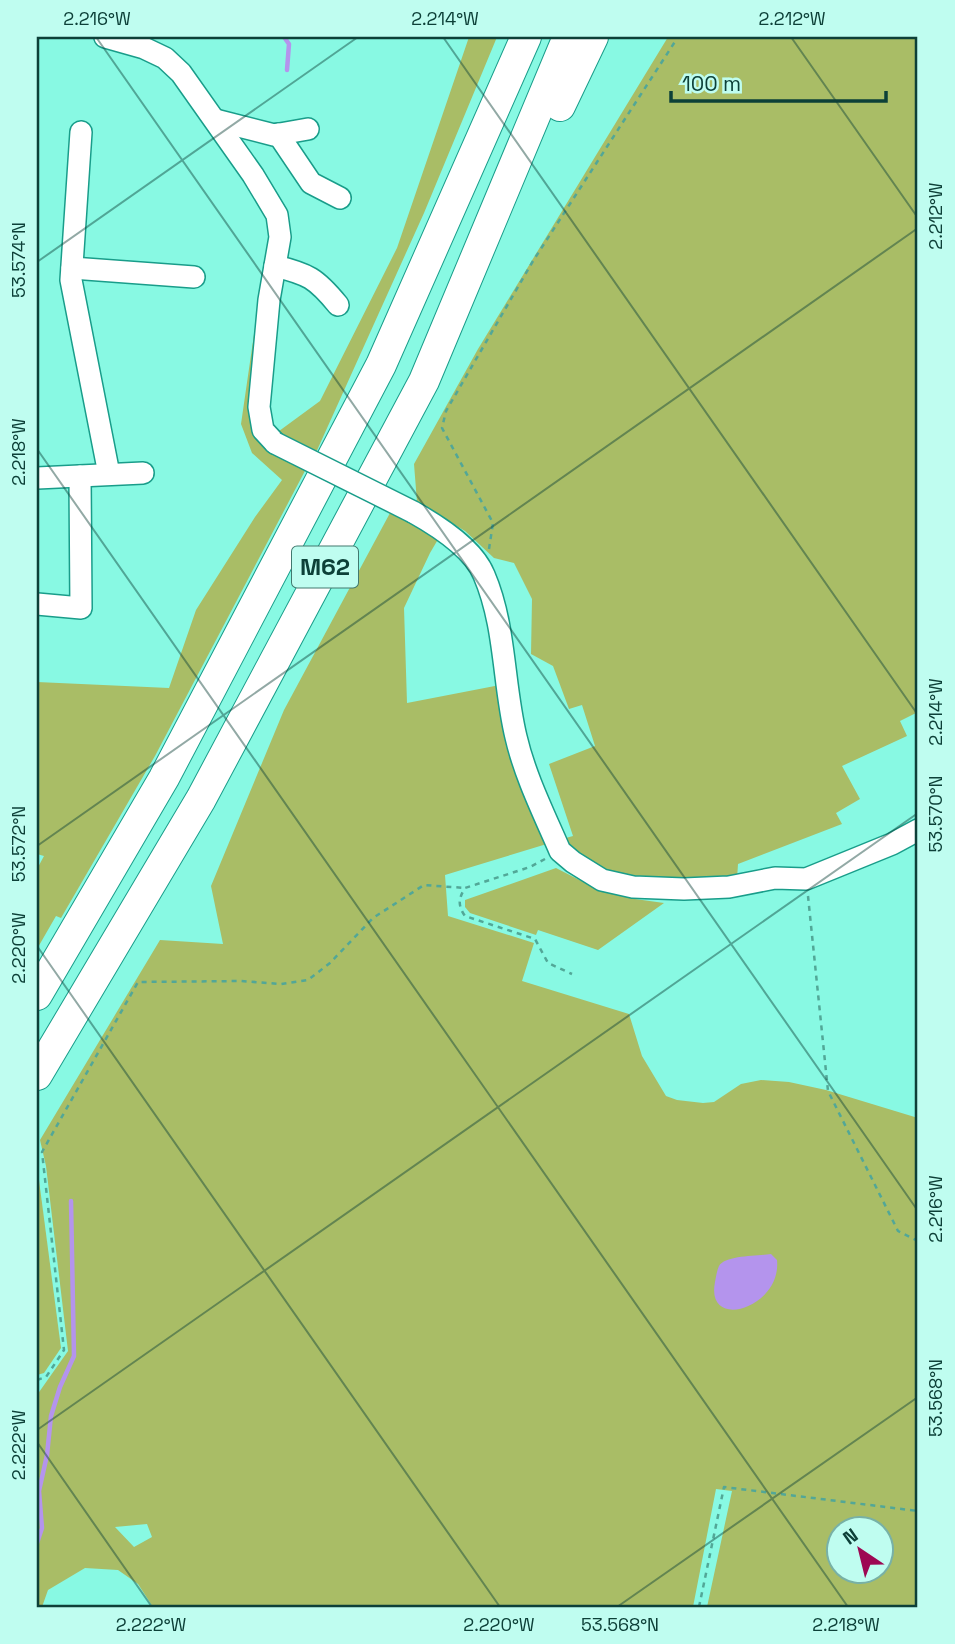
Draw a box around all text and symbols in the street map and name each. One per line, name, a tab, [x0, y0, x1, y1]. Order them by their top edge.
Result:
text: 2.216°W	[63, 7, 131, 30]
text: 2.214°W	[411, 7, 479, 30]
text: 2.212°W	[758, 7, 826, 30]
scale bar	[671, 60, 887, 104]
text: 100 m	[682, 70, 741, 97]
text: 2.212°W	[924, 182, 947, 250]
text: 53.574°N	[7, 222, 30, 298]
text: 2.218°W	[7, 418, 30, 486]
road number: M62	[292, 546, 358, 588]
text: 2.214°W	[924, 678, 947, 746]
text: 53.570°N	[924, 775, 947, 853]
text: 53.572°N	[7, 806, 30, 882]
text: 2.220°W	[7, 912, 30, 984]
text: 2.216°W	[924, 1175, 947, 1243]
text: 53.568°N	[924, 1359, 947, 1437]
text: 2.222°W	[7, 1409, 30, 1480]
north arrow	[825, 1514, 895, 1584]
text: N	[838, 1523, 863, 1550]
text: 2.222°W	[116, 1613, 187, 1636]
text: 2.220°W	[463, 1613, 535, 1636]
text: 53.568°N	[581, 1613, 659, 1636]
text: 2.218°W	[812, 1613, 880, 1636]

